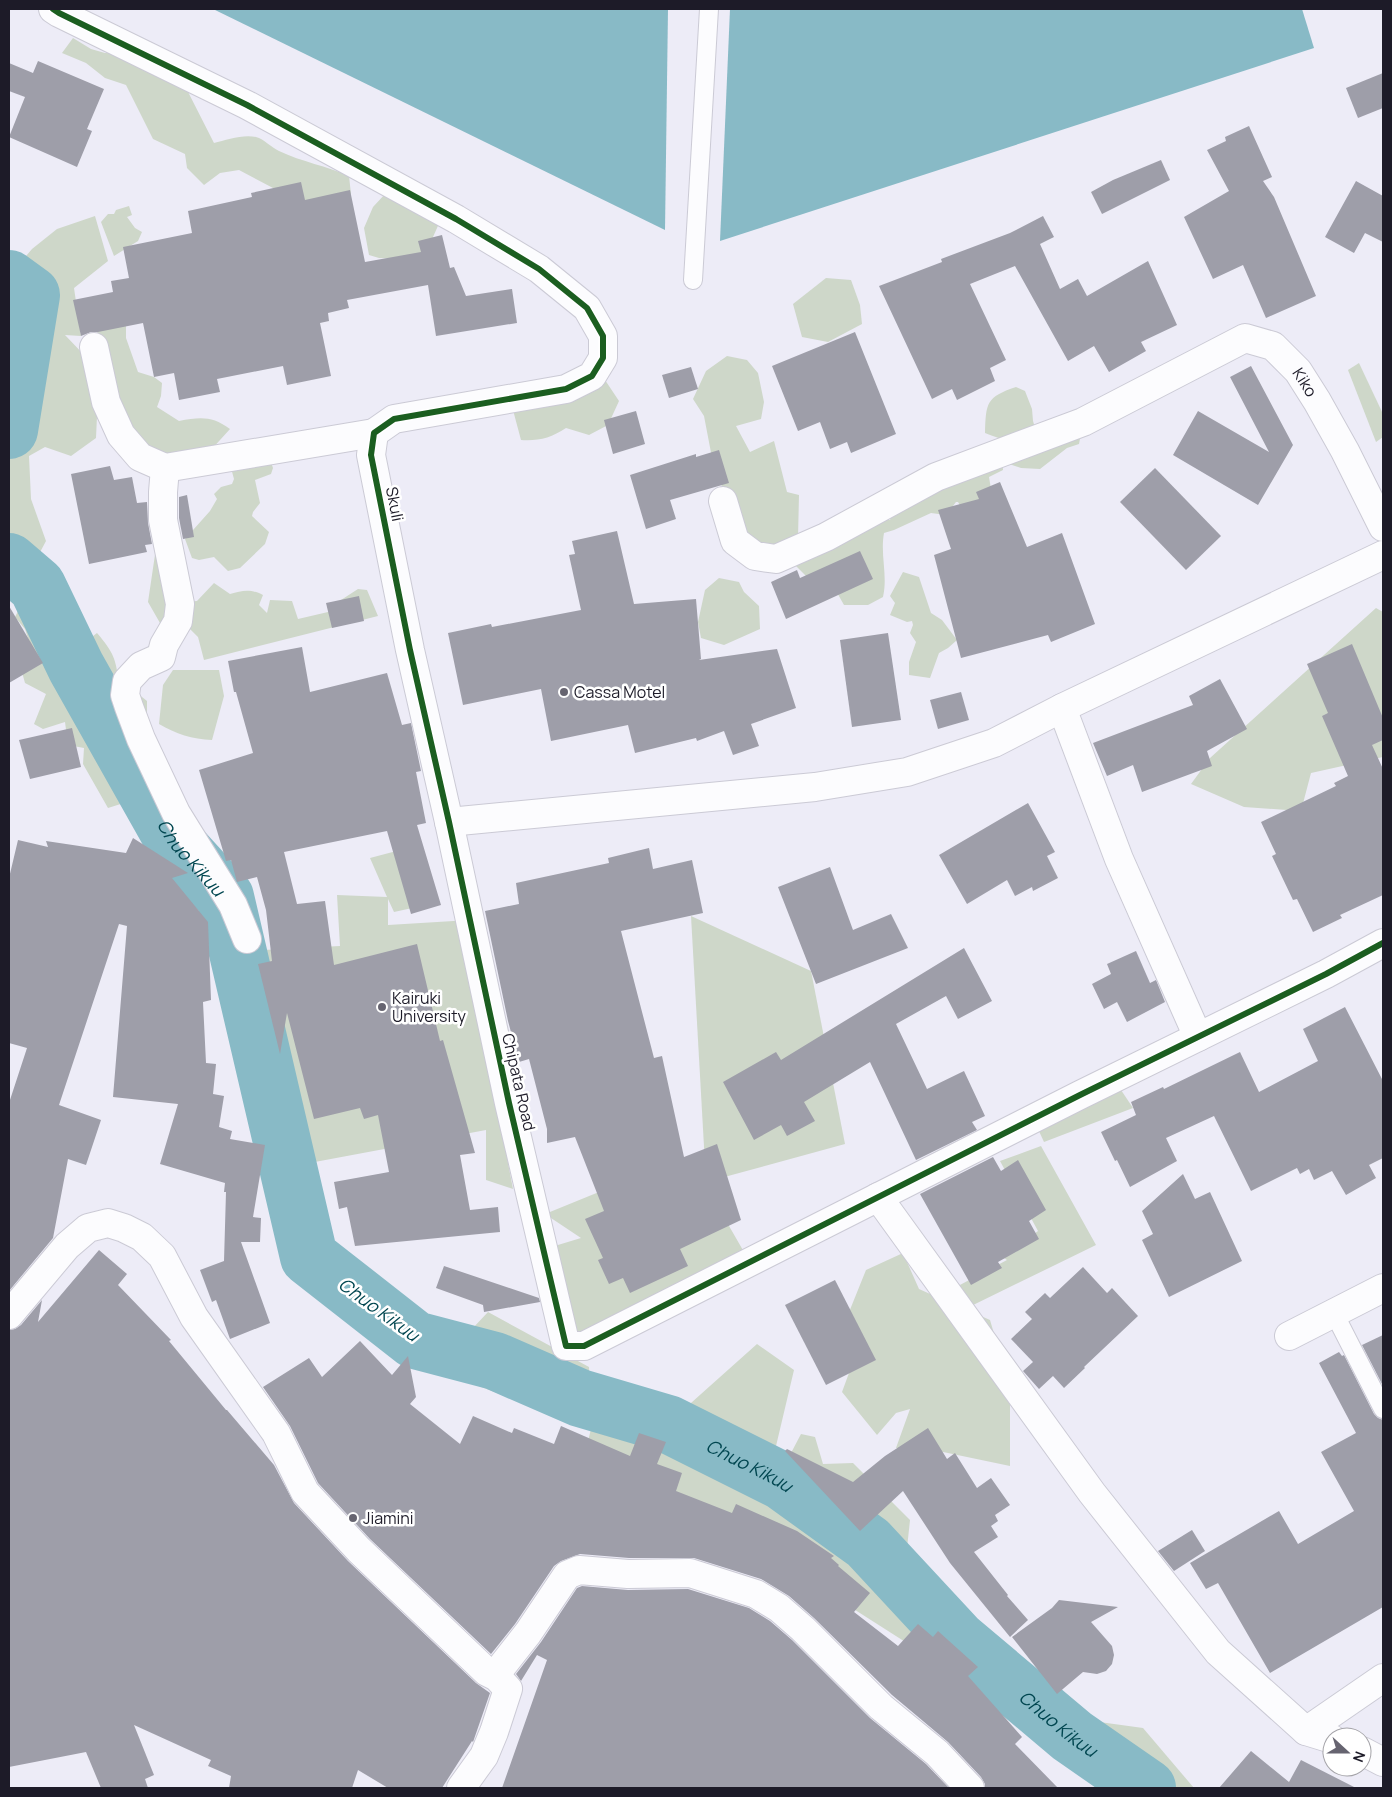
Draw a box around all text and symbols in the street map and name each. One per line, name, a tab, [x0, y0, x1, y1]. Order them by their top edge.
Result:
street label: Kiko	[1288, 363, 1323, 401]
street label: Skuli	[381, 485, 409, 523]
place label: Cassa Motel	[574, 681, 665, 703]
marker: Cassa Motel	[558, 686, 570, 698]
water label: Chuo Kikuu	[152, 815, 231, 902]
place label: Kairuki University	[392, 987, 466, 1027]
marker: Kairuki University	[376, 1001, 388, 1013]
street label: Chipata Road	[497, 1031, 541, 1133]
water label: Chuo Kikuu	[334, 1272, 425, 1347]
water label: Chuo Kikuu	[702, 1433, 799, 1498]
place label: Jiamini	[363, 1507, 414, 1529]
marker: Jiamini	[347, 1512, 359, 1524]
water label: Chuo Kikuu	[1014, 1685, 1103, 1763]
north arrow	[1322, 1727, 1372, 1777]
text: N	[1349, 1749, 1370, 1765]

